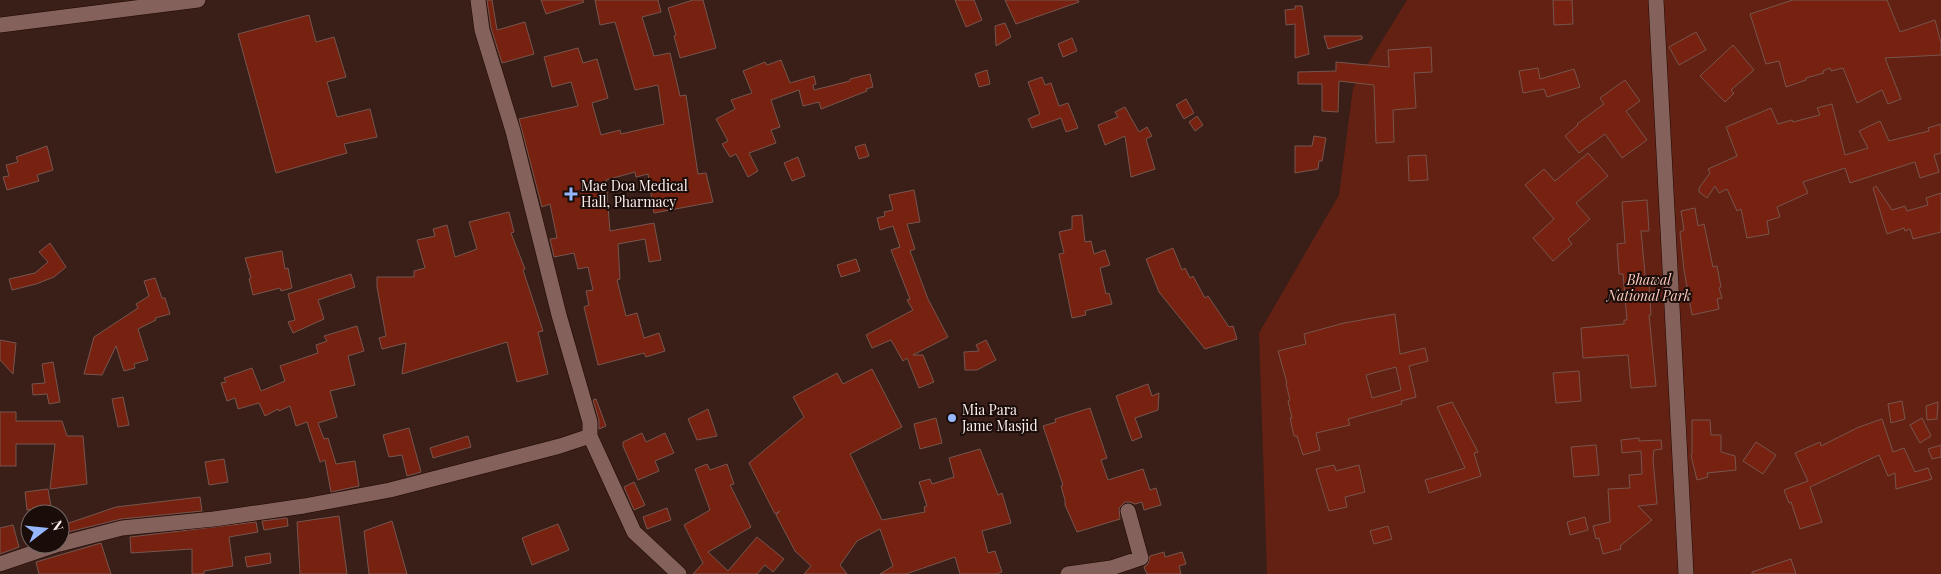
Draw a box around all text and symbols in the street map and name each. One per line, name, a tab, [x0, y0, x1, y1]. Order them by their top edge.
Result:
place label: Mae Doa Medical Hall, Pharmacy	[581, 176, 688, 211]
marker: Mae Doa Medical Hall, Pharmacy	[565, 188, 577, 200]
park label: Bhawal National Park	[1605, 270, 1691, 305]
place label: Mia Para Jame Masjid	[961, 400, 1038, 435]
marker: Mia Para Jame Masjid	[946, 412, 958, 424]
north arrow	[20, 504, 70, 554]
text: N	[47, 518, 69, 533]

